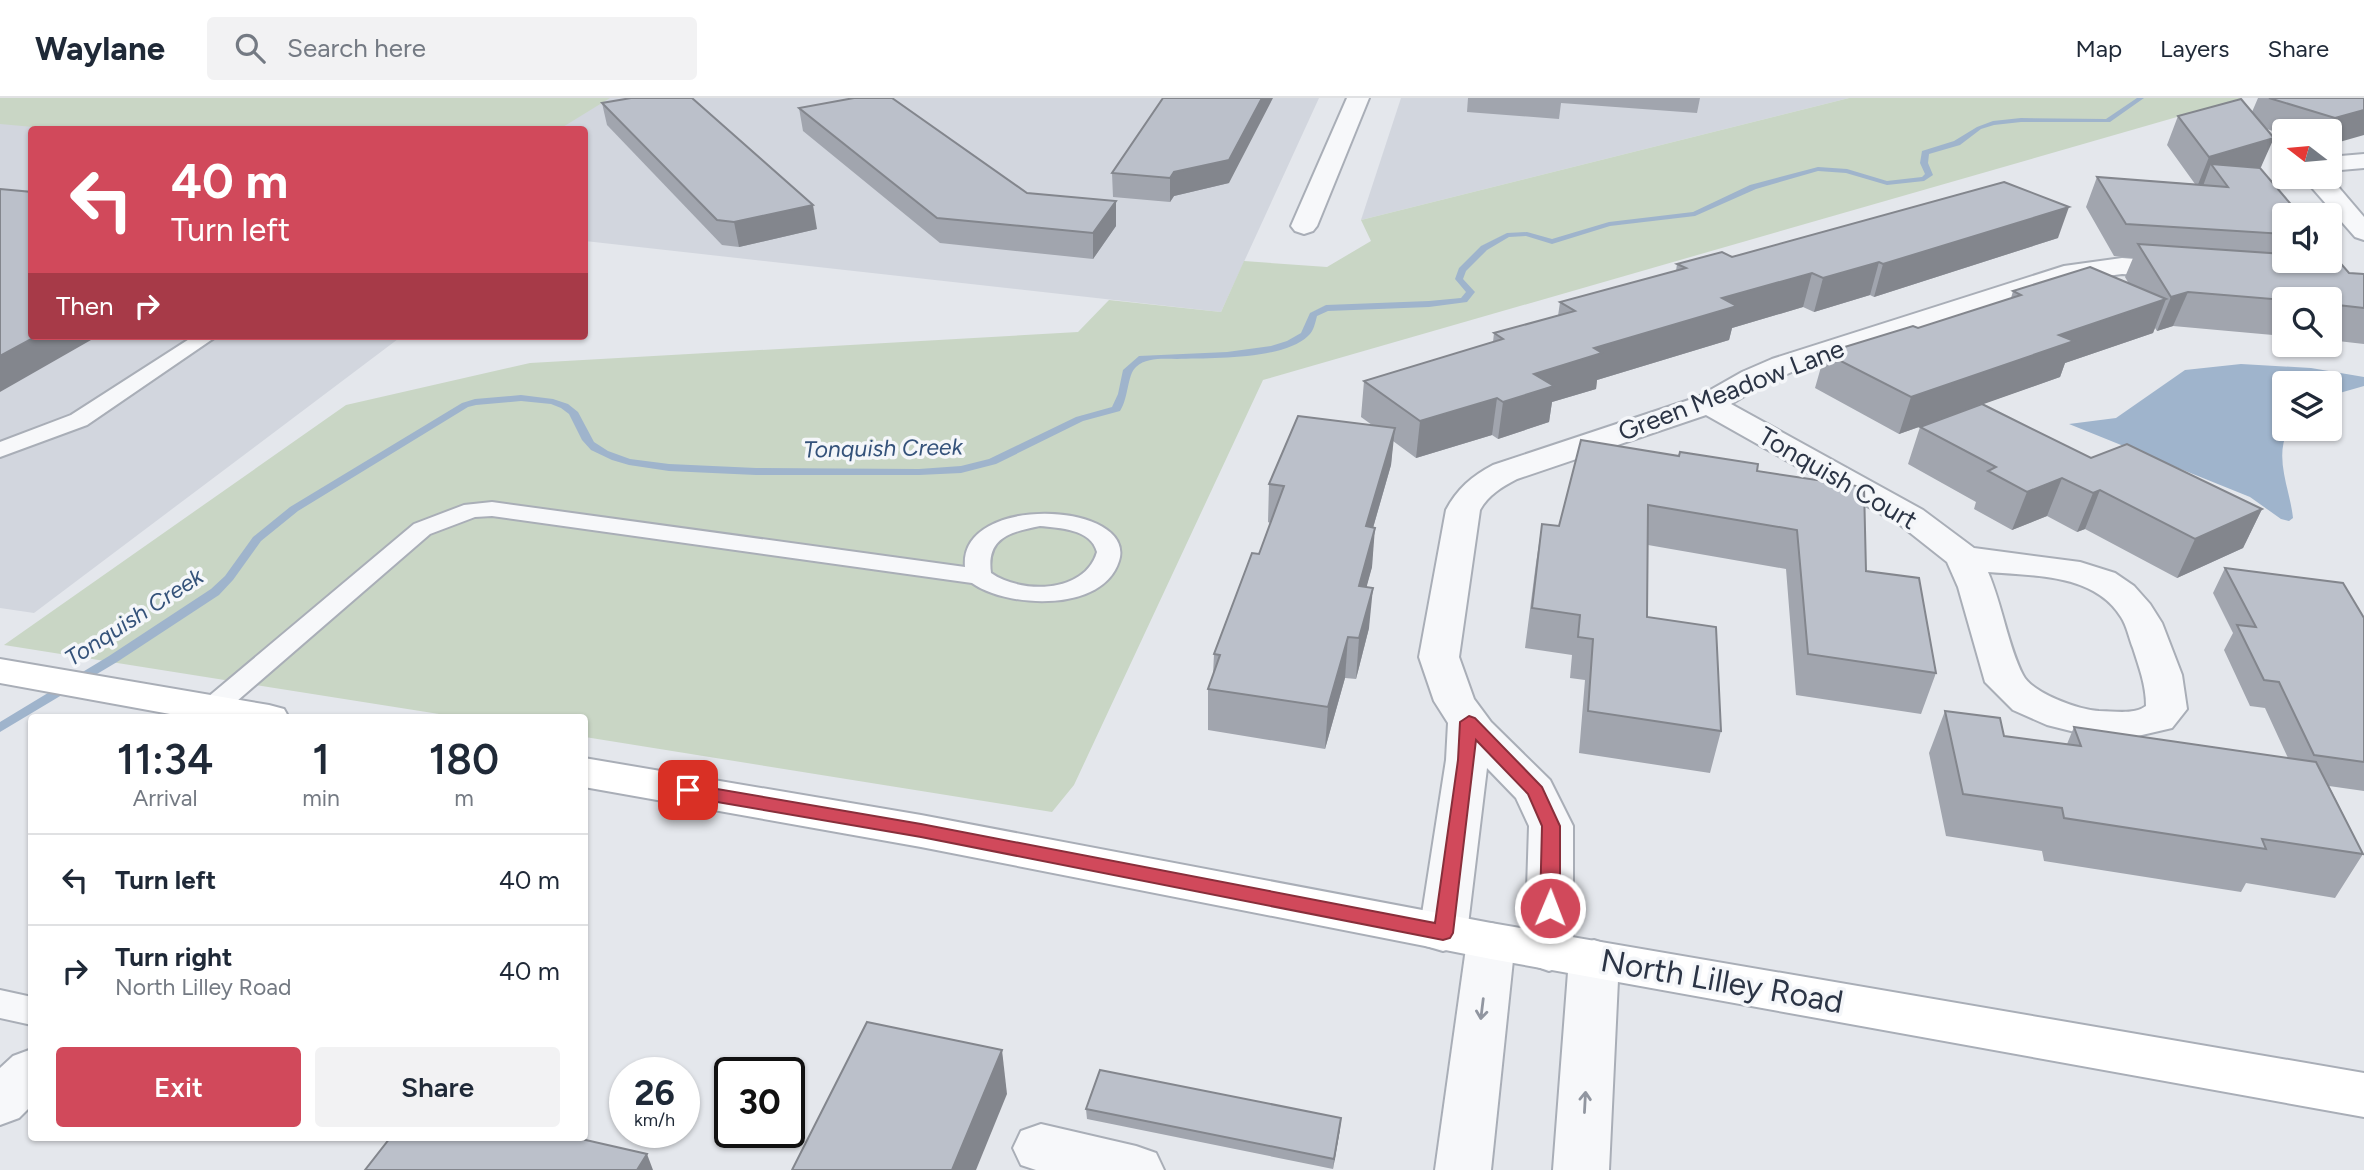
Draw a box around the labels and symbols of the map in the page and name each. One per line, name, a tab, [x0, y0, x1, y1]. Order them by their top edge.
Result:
north arrow	[2272, 119, 2342, 189]
street label: Green Meadow Lane	[1613, 332, 1849, 448]
street label: Tonquish Court	[1753, 420, 1923, 536]
water label: Tonquish Creek	[803, 433, 964, 463]
water label: Tonquish Creek	[60, 561, 209, 672]
pin	[658, 760, 718, 820]
position arrow	[1513, 871, 1587, 945]
street label: North Lilley Road	[1598, 941, 1846, 1021]
one-way arrow	[1476, 997, 1489, 1020]
speed limit sign: 30	[714, 1057, 805, 1148]
one-way arrow	[1579, 1091, 1592, 1114]

